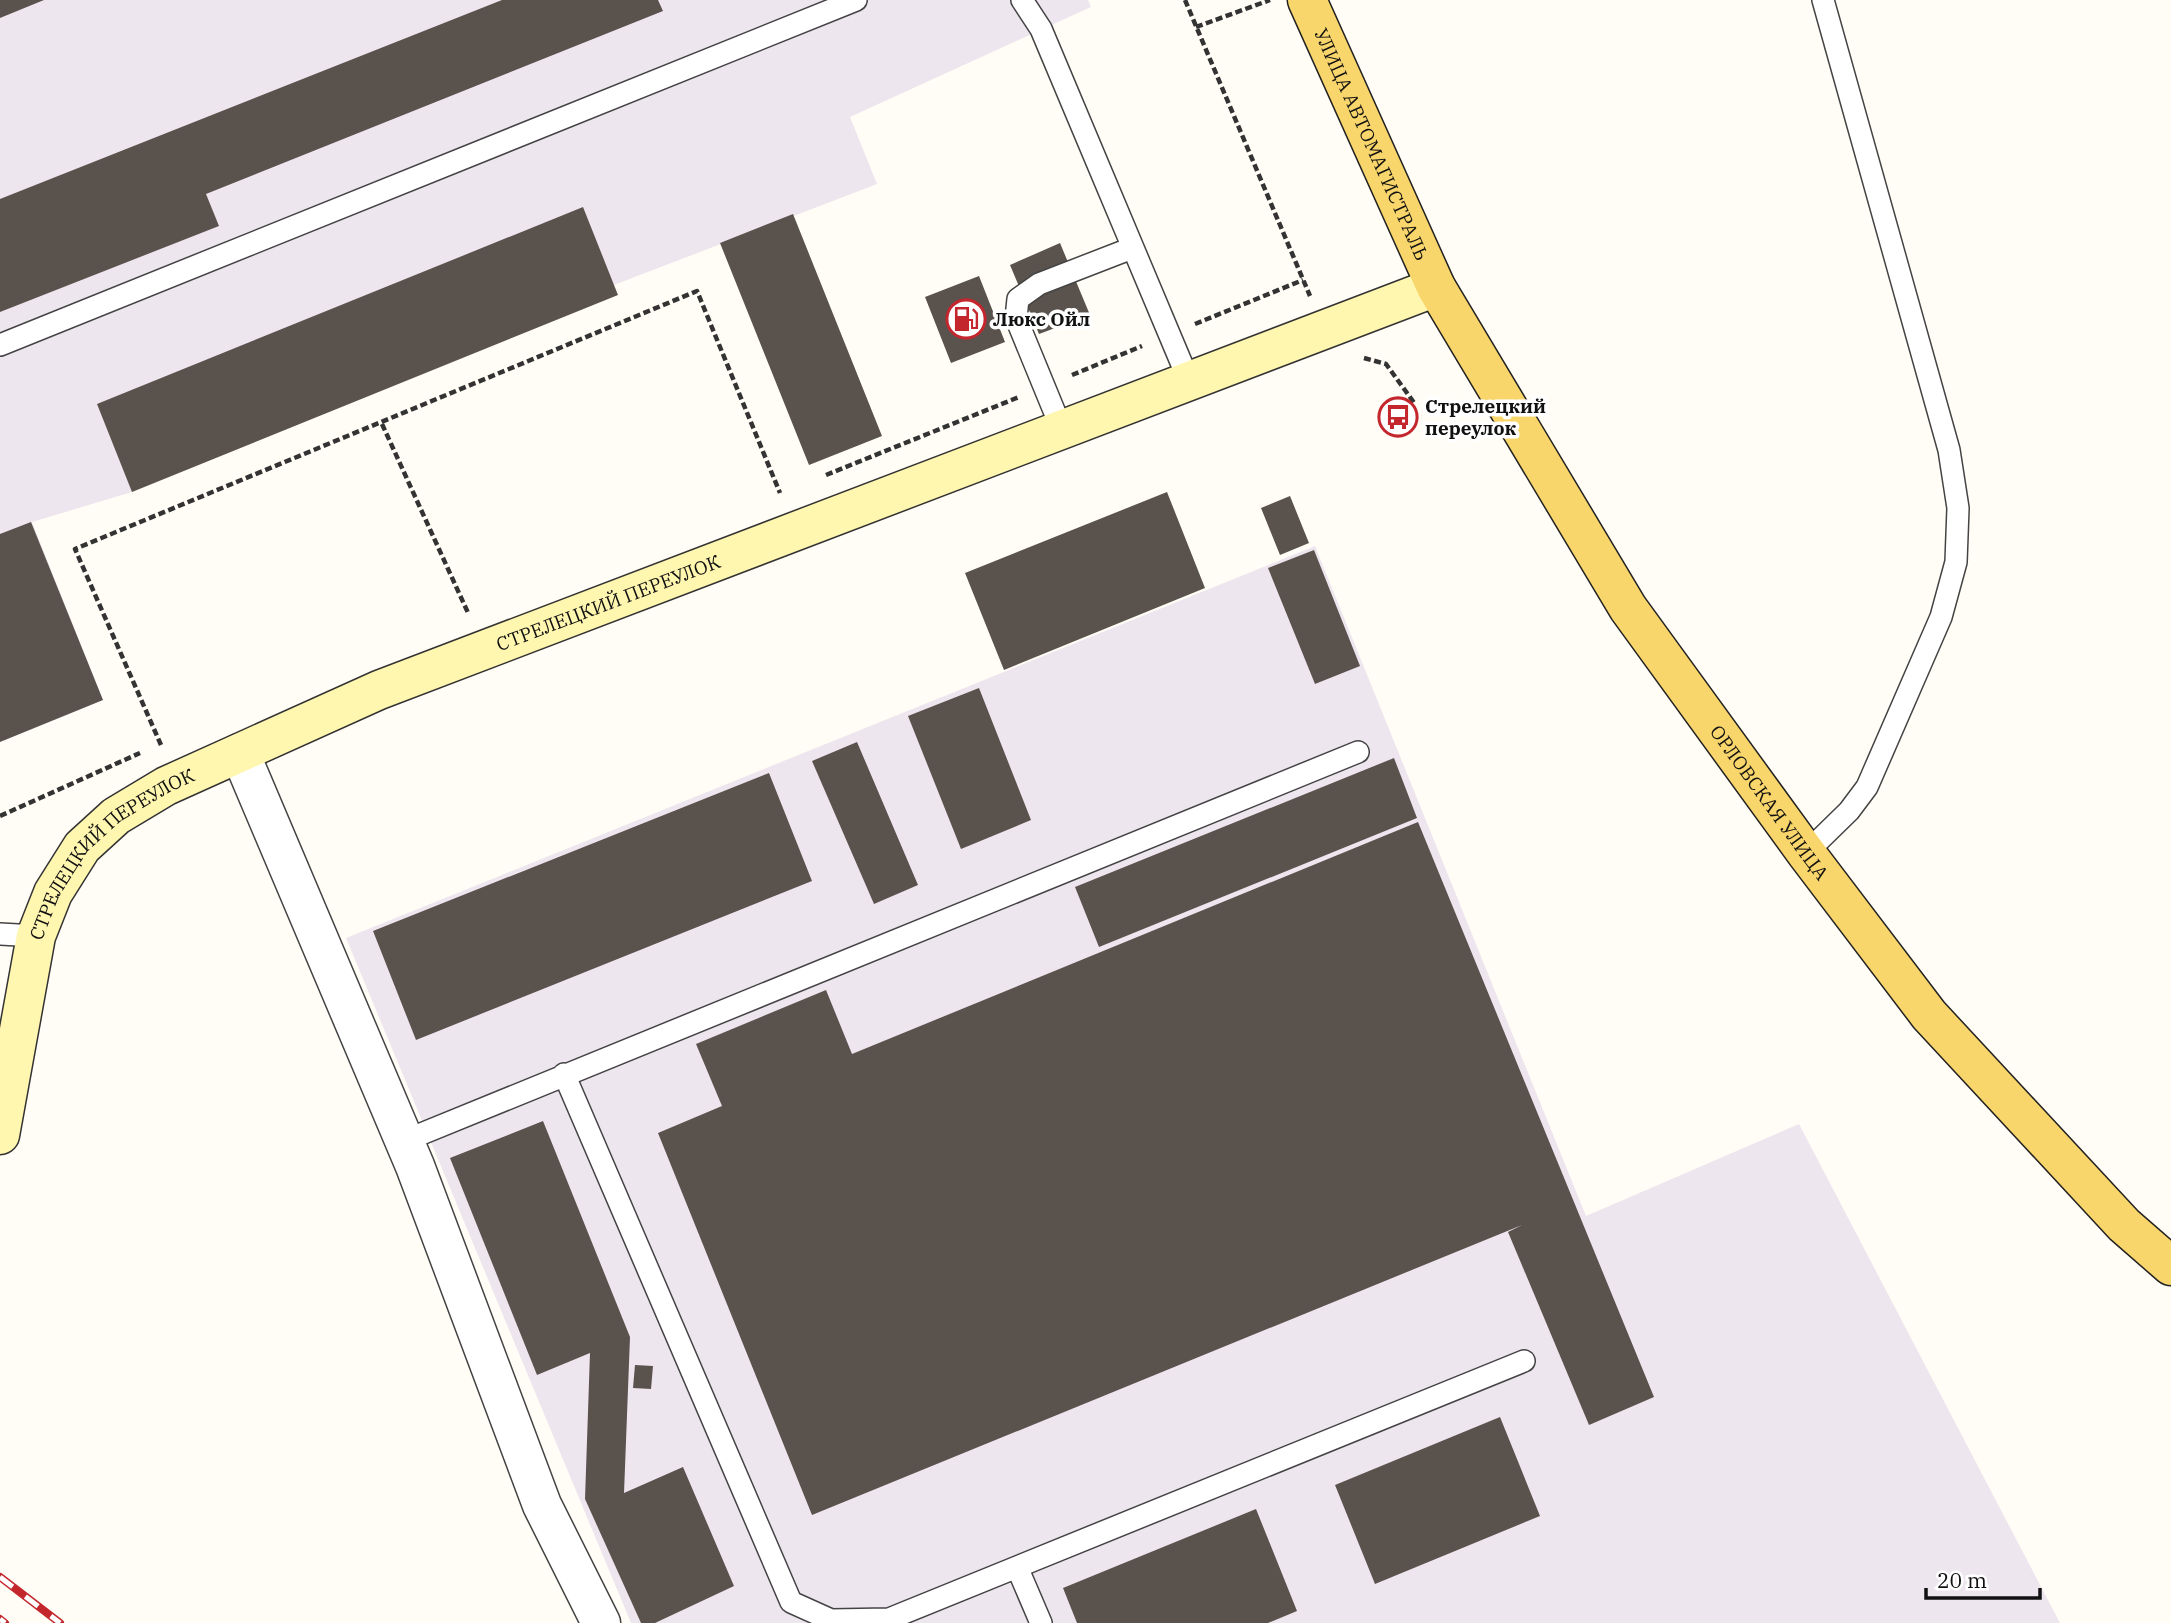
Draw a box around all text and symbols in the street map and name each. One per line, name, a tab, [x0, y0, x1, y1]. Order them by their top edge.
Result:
street label: УЛИЦА АВТОМАГИСТРАЛЬ	[1309, 24, 1434, 264]
fuel station icon: Люкс Ойл	[945, 298, 987, 340]
place label: Люкс Ойл	[993, 307, 1090, 331]
place label: Стрелецкий переулок	[1425, 394, 1546, 440]
bus stop icon: Стрелецкий переулок	[1377, 396, 1419, 438]
street label: СТРЕЛЕЦКИЙ ПЕРЕУЛОК	[493, 549, 723, 656]
street label: ОРЛОВСКАЯ УЛИЦА	[1705, 720, 1834, 885]
street label: СТРЕЛЕЦКИЙ ПЕРЕУЛОК	[24, 763, 198, 943]
scale bar	[1926, 1556, 2040, 1600]
text: 20 m	[1937, 1566, 1987, 1594]

